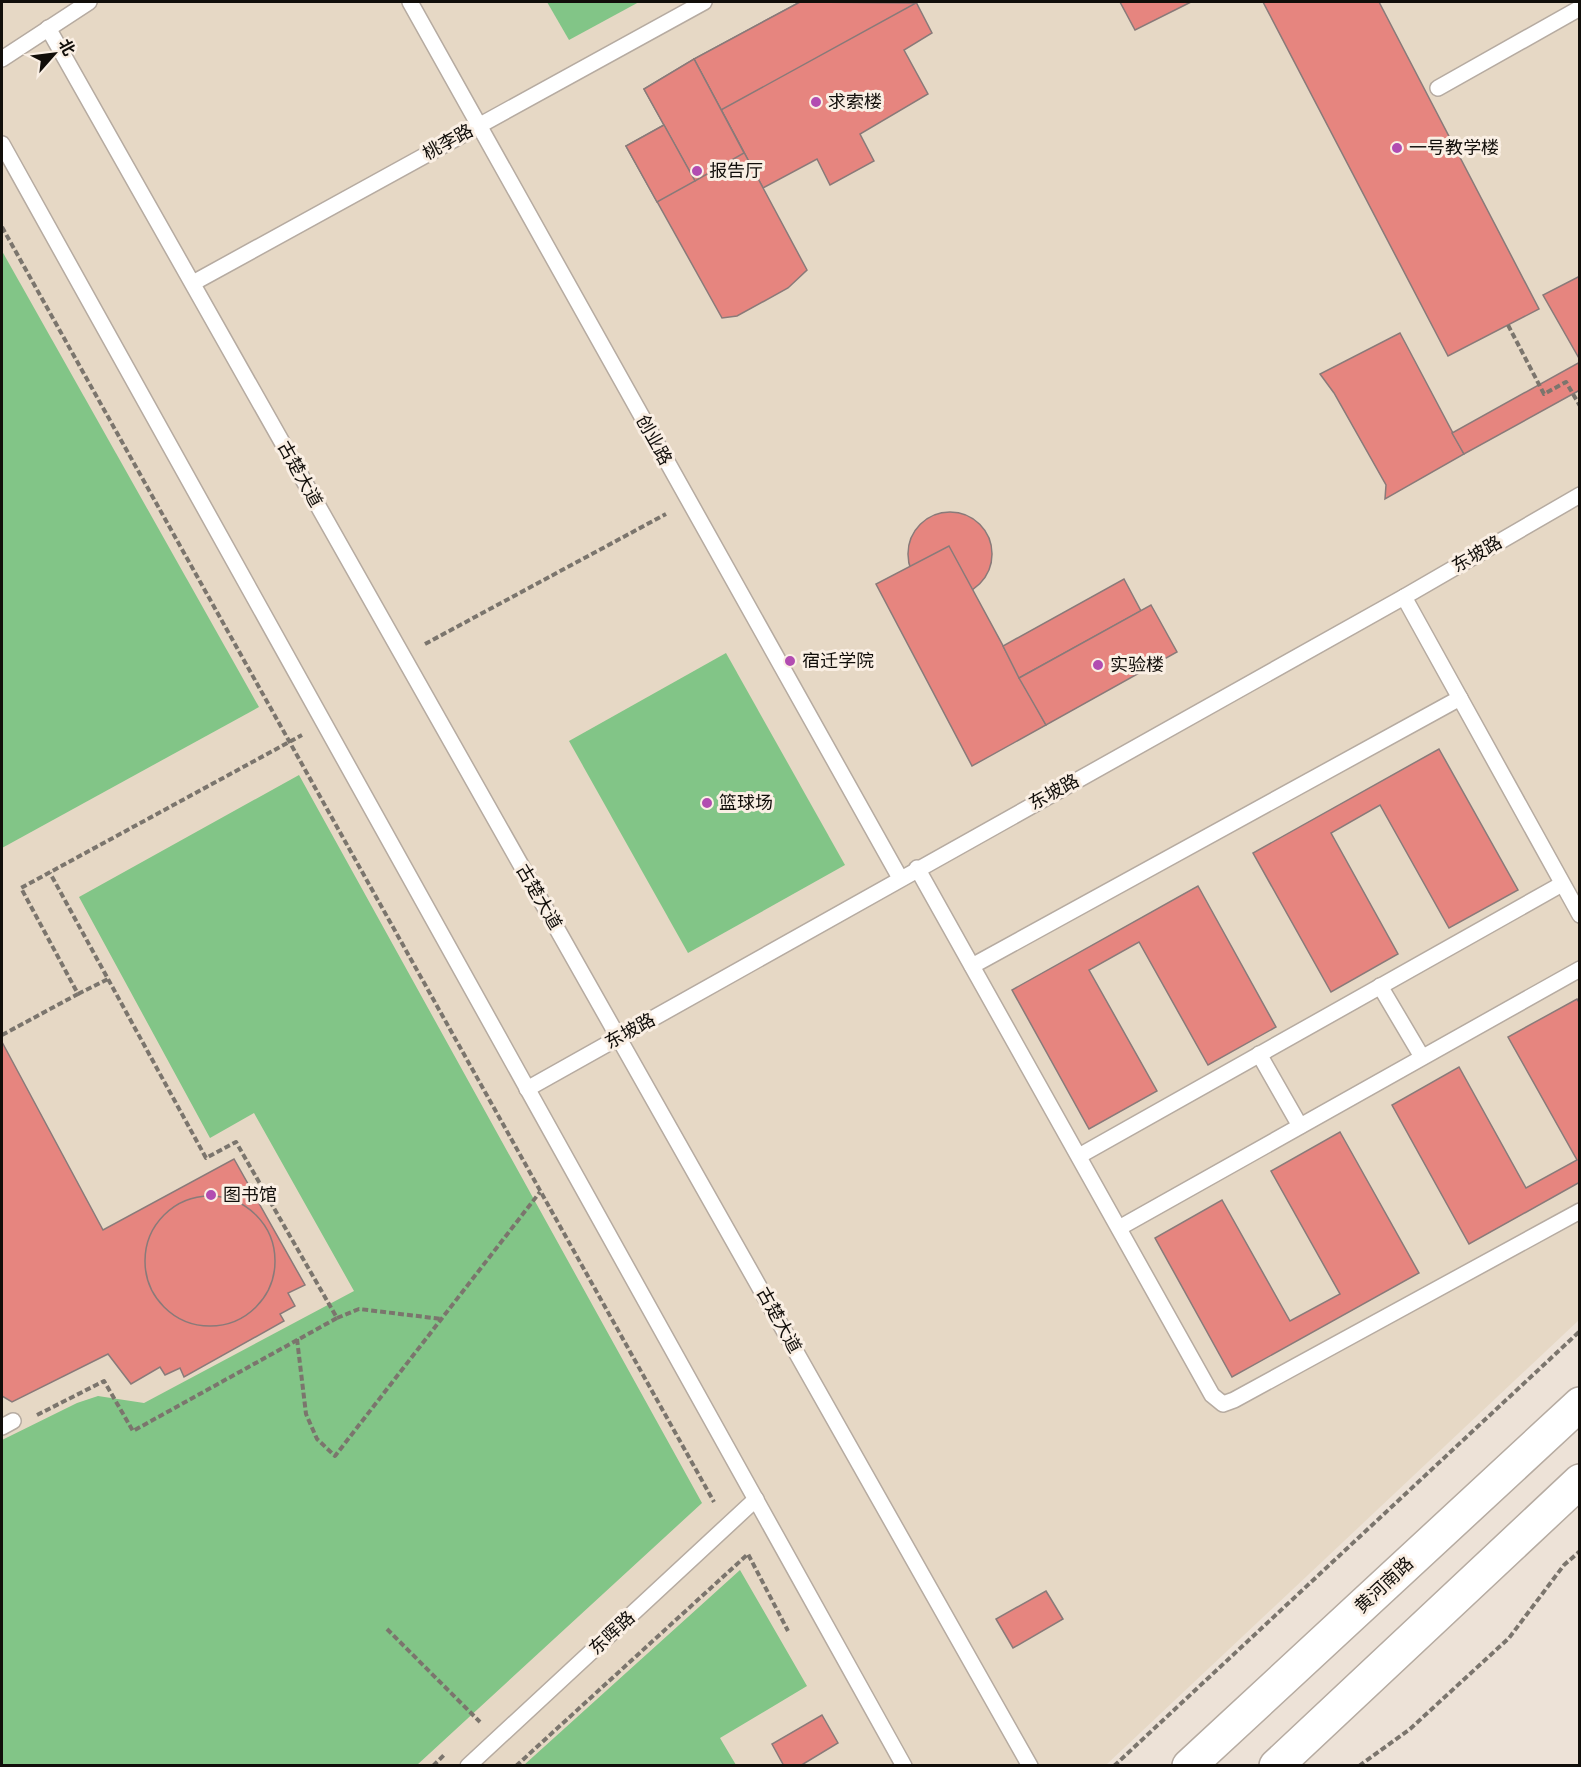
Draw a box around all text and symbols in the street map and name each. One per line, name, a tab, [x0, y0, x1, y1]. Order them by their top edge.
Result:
north arrow	[24, 24, 84, 84]
text: 北	[56, 36, 79, 58]
place label: 求索楼	[828, 91, 882, 111]
marker: 求索楼	[809, 95, 823, 109]
street label: 桃李路	[419, 119, 476, 163]
place label: 一号教学楼	[1409, 137, 1499, 157]
marker: 一号教学楼	[1390, 141, 1404, 155]
place label: 报告厅	[709, 160, 763, 180]
marker: 报告厅	[690, 164, 704, 178]
street label: 创业路	[633, 411, 677, 468]
street label: 古楚大道	[275, 437, 327, 510]
street label: 东坡路	[1448, 531, 1505, 575]
place label: 宿迁学院	[802, 650, 874, 670]
marker: 宿迁学院	[783, 654, 797, 668]
place label: 实验楼	[1110, 654, 1164, 674]
marker: 实验楼	[1091, 658, 1105, 672]
street label: 东坡路	[1025, 769, 1082, 813]
place label: 篮球场	[719, 792, 773, 812]
marker: 篮球场	[700, 796, 714, 810]
street label: 古楚大道	[513, 860, 567, 933]
street label: 东坡路	[601, 1008, 658, 1052]
place label: 图书馆	[223, 1184, 277, 1204]
marker: 图书馆	[204, 1188, 218, 1202]
street label: 古楚大道	[754, 1283, 806, 1356]
street label: 黄河南路	[1350, 1552, 1416, 1616]
street label: 东晖路	[585, 1607, 638, 1658]

